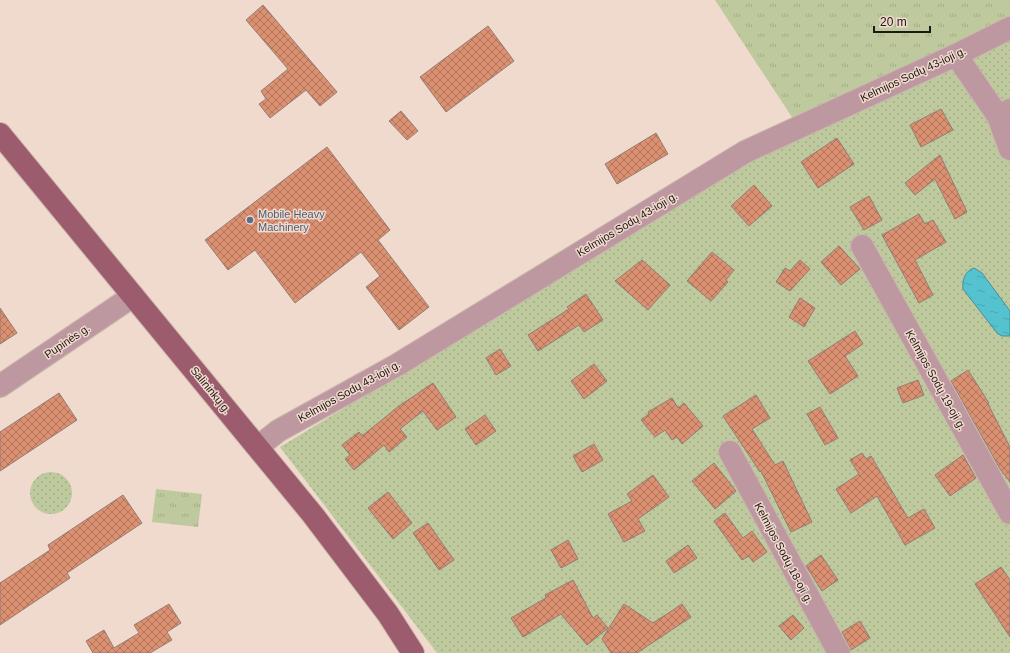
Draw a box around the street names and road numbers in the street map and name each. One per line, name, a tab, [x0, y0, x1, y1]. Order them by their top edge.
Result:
street label: Kelmijos Sodų 43-ioji g.	[858, 44, 968, 104]
street label: Kelmijos Sodų 43-ioji g.	[575, 189, 679, 259]
street label: Pupinės g.	[42, 321, 92, 361]
street label: Kelmijos Sodų 19-oji g.	[903, 328, 969, 432]
street label: Kelmijos Sodų 43-ioji g.	[296, 358, 402, 424]
street label: Salininkų g.	[188, 364, 234, 416]
street label: Kelmijos Sodų 18-oji g.	[752, 501, 816, 605]

